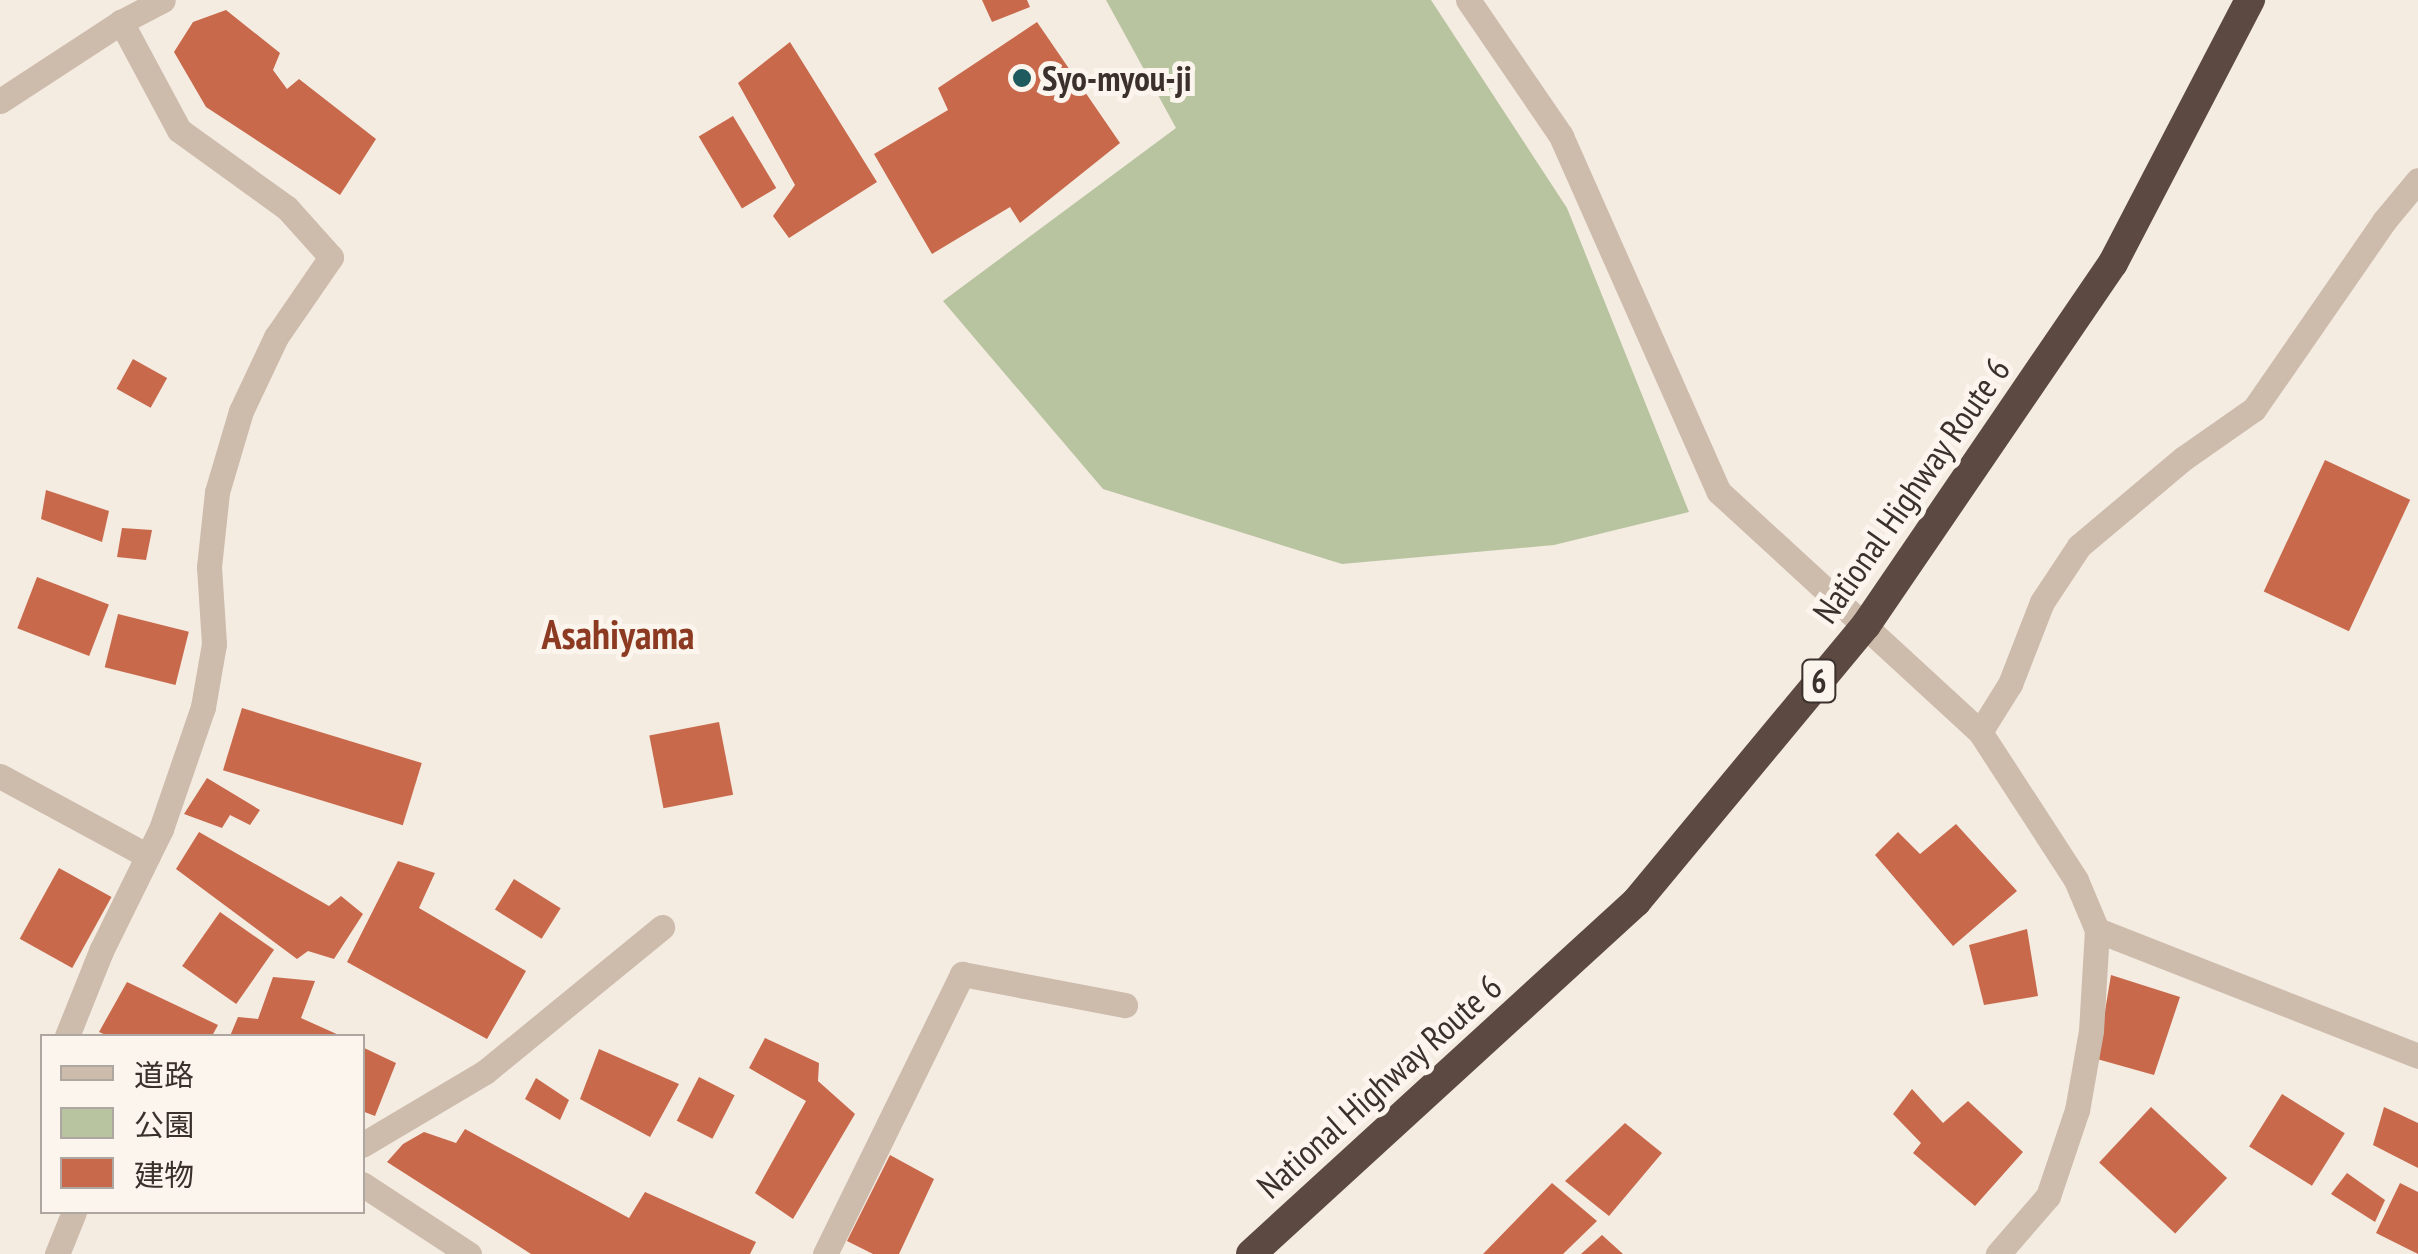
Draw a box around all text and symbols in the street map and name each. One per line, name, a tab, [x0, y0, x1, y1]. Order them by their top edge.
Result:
place label: Syo-myou-ji	[1042, 57, 1192, 99]
marker: Syo-myou-ji	[1011, 67, 1033, 89]
street label: National Highway Route 6	[1803, 349, 2019, 631]
district label: Asahiyama	[541, 610, 695, 658]
road number: 6	[1799, 654, 1839, 708]
street label: National Highway Route 6	[1248, 965, 1510, 1207]
legend	[40, 1034, 365, 1214]
text: 道路	[134, 1055, 194, 1094]
text: 公園	[134, 1105, 194, 1144]
text: 建物	[134, 1155, 194, 1194]

